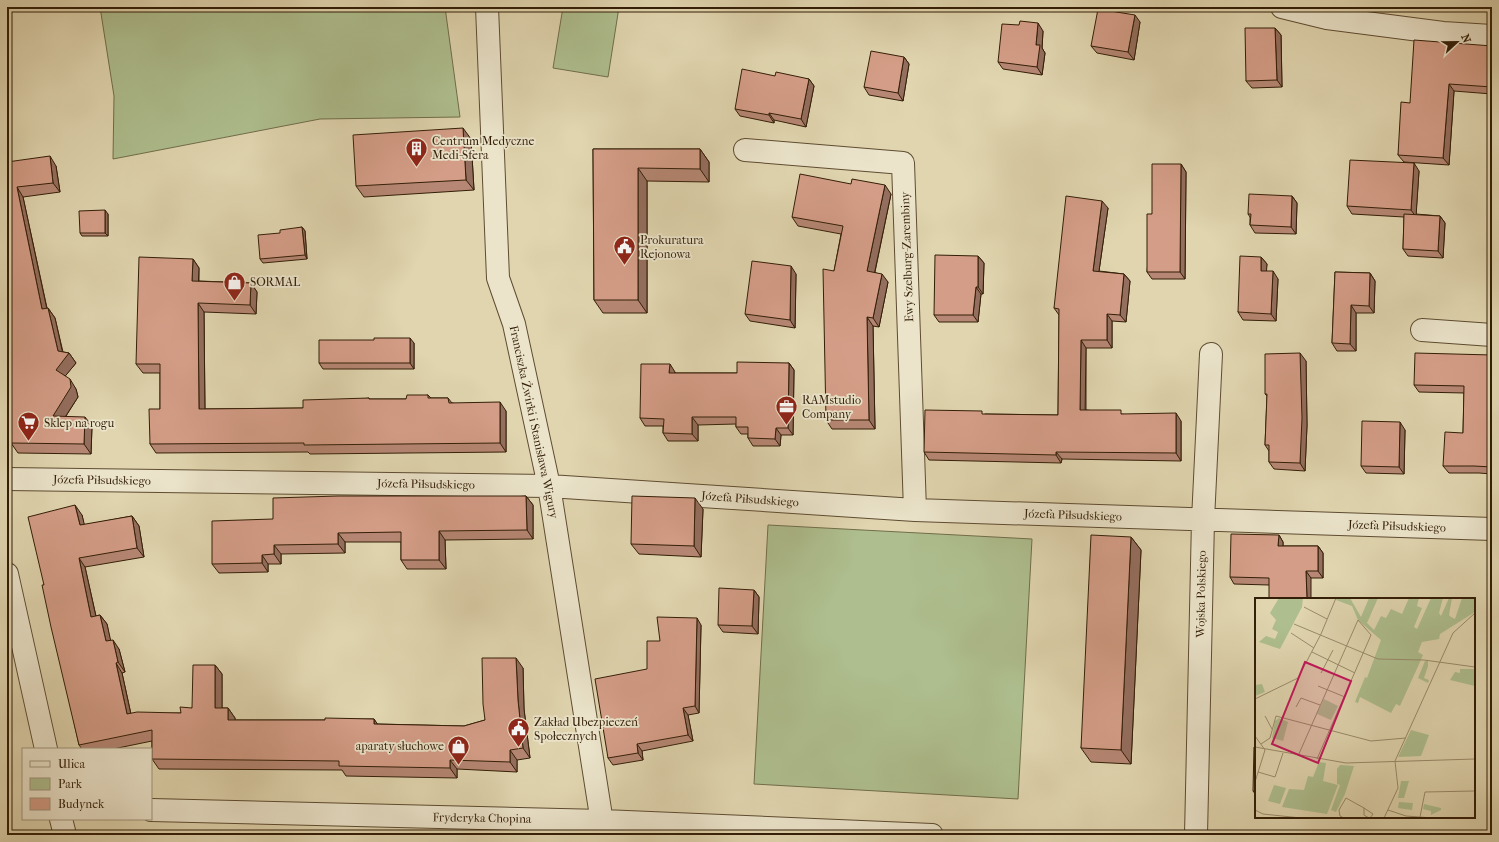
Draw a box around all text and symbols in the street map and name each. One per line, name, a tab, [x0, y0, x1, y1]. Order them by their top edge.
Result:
north arrow	[1437, 22, 1477, 62]
text: N	[1458, 32, 1474, 45]
place label: Centrum Medyczne Medi-Sfera	[432, 134, 535, 162]
building icon: Centrum Medyczne Medi-Sfera	[404, 135, 430, 168]
street label: Ewy Szelburg-Zarembiny	[898, 191, 916, 322]
place label: Prokuratura Rejonowa	[640, 233, 704, 261]
public building icon: Prokuratura Rejonowa	[612, 234, 638, 267]
shop icon: SORMAL	[221, 269, 247, 302]
place label: SORMAL	[250, 275, 301, 289]
street label: Franciszka Żwirki i Stanisława Wigury	[507, 324, 562, 520]
place label: RAMstudio Company	[802, 393, 861, 421]
office icon: RAMstudio Company	[773, 394, 799, 427]
supermarket icon: Sklep na rogu	[15, 410, 41, 443]
place label: Sklep na rogu	[44, 416, 114, 430]
street label: Józefa Piłsudskiego	[52, 472, 151, 488]
street label: Józefa Piłsudskiego	[376, 476, 475, 492]
street label: Józefa Piłsudskiego	[700, 489, 799, 509]
street label: Józefa Piłsudskiego	[1023, 506, 1122, 524]
street label: Józefa Piłsudskiego	[1347, 517, 1446, 535]
street label: Wojska Polskiego	[1193, 550, 1209, 639]
inset map	[1255, 598, 1475, 818]
place label: Zakład Ubezpieczeń Społecznych	[534, 715, 638, 743]
public building icon: Zakład Ubezpieczeń Społecznych	[506, 716, 532, 749]
shop icon: aparaty słuchowe	[446, 733, 472, 766]
place label: aparaty słuchowe	[356, 739, 444, 753]
legend	[22, 748, 152, 820]
text: Ulica	[58, 757, 85, 771]
text: Park	[58, 777, 83, 791]
text: Budynek	[58, 797, 105, 811]
street label: Fryderyka Chopina	[432, 810, 532, 826]

